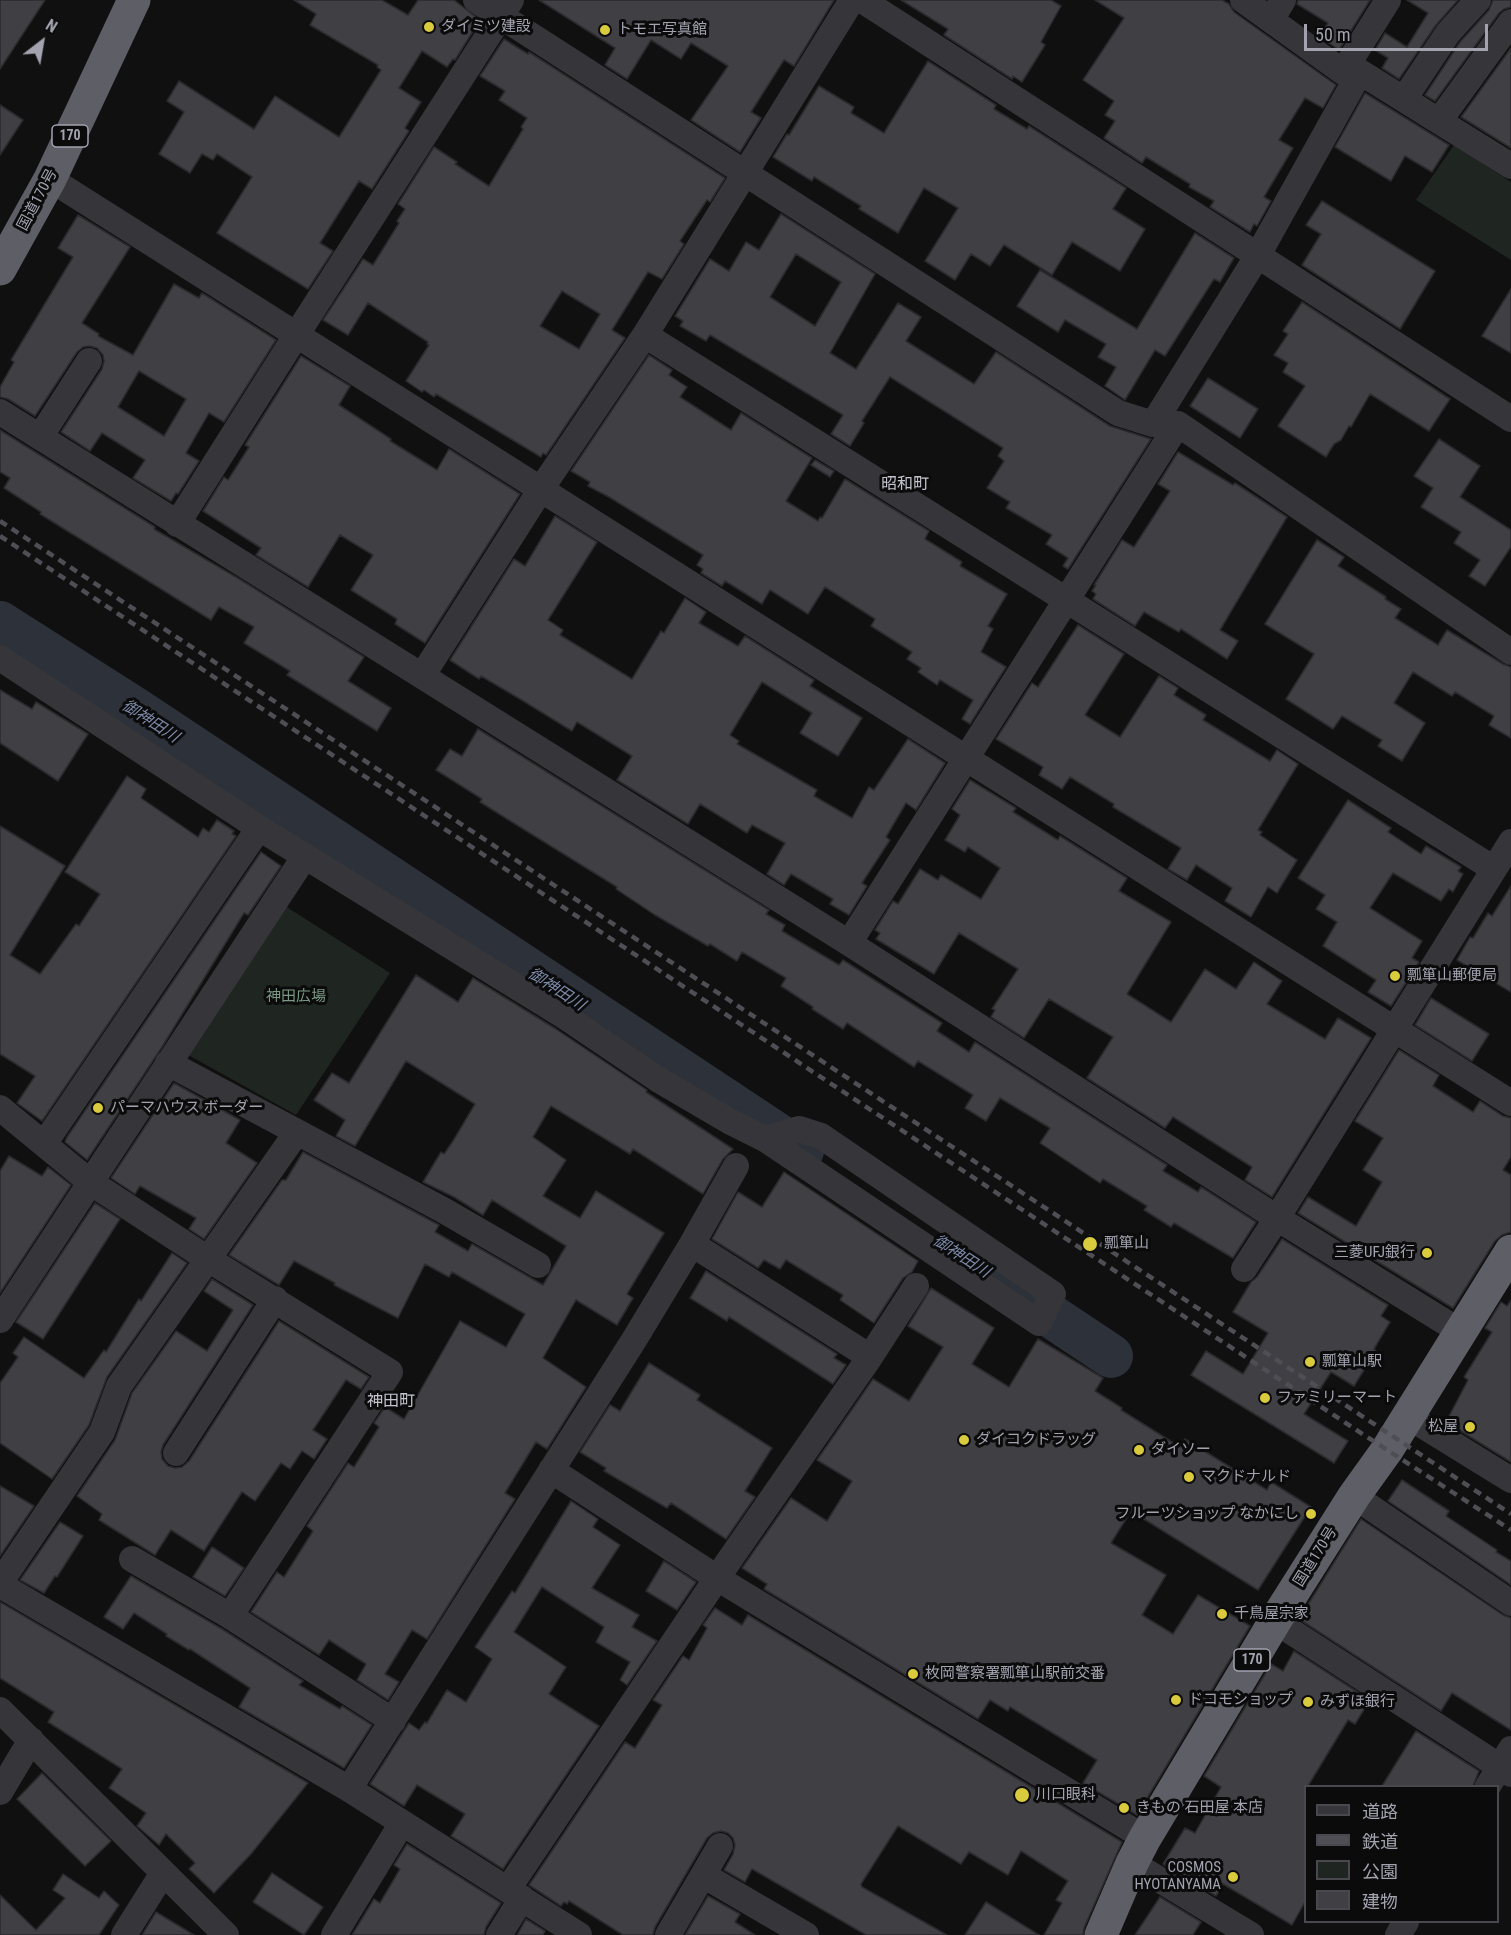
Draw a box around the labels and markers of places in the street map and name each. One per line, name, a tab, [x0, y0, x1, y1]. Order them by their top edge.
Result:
place label: ダイミツ建設	[441, 18, 531, 36]
marker: ダイミツ建設	[422, 20, 436, 34]
place label: トモエ写真館	[617, 21, 707, 39]
marker: トモエ写真館	[598, 23, 612, 37]
place label: 瓢箪山郵便局	[1407, 967, 1497, 985]
marker: 瓢箪山郵便局	[1388, 969, 1402, 983]
place label: パーマハウス ボーダー	[110, 1099, 263, 1117]
marker: パーマハウス ボーダー	[91, 1101, 105, 1115]
marker: 瓢箪山	[1081, 1235, 1099, 1253]
place label: 瓢箪山	[1104, 1235, 1149, 1253]
place label: 三菱UFJ銀行	[1334, 1244, 1415, 1262]
marker: 三菱UFJ銀行	[1420, 1246, 1434, 1260]
place label: 瓢箪山駅	[1322, 1353, 1382, 1371]
marker: 瓢箪山駅	[1303, 1355, 1317, 1369]
place label: ファミリーマート	[1277, 1389, 1397, 1407]
marker: ファミリーマート	[1258, 1391, 1272, 1405]
place label: 松屋	[1428, 1418, 1458, 1436]
marker: 松屋	[1463, 1420, 1477, 1434]
place label: ダイコクドラッグ	[976, 1431, 1096, 1449]
marker: ダイコクドラッグ	[957, 1433, 971, 1447]
place label: ダイソー	[1151, 1441, 1211, 1459]
marker: ダイソー	[1132, 1443, 1146, 1457]
place label: マクドナルド	[1201, 1468, 1291, 1486]
marker: マクドナルド	[1182, 1470, 1196, 1484]
place label: フルーツショップ なかにし	[1116, 1505, 1299, 1523]
marker: フルーツショップ なかにし	[1304, 1507, 1318, 1521]
place label: 千鳥屋宗家	[1234, 1605, 1309, 1623]
marker: 千鳥屋宗家	[1215, 1607, 1229, 1621]
place label: 枚岡警察署瓢箪山駅前交番	[925, 1665, 1105, 1683]
marker: 枚岡警察署瓢箪山駅前交番	[906, 1667, 920, 1681]
place label: ドコモショップ	[1188, 1691, 1293, 1709]
marker: ドコモショップ	[1169, 1693, 1183, 1707]
place label: みずほ銀行	[1320, 1693, 1395, 1711]
marker: みずほ銀行	[1301, 1695, 1315, 1709]
marker: 川口眼科	[1013, 1786, 1031, 1804]
place label: 川口眼科	[1036, 1786, 1096, 1804]
place label: きもの 石田屋 本店	[1136, 1799, 1263, 1817]
marker: きもの 石田屋 本店	[1117, 1801, 1131, 1815]
place label: COSMOS HYOTANYAMA	[1135, 1859, 1221, 1894]
marker: COSMOS HYOTANYAMA	[1226, 1870, 1240, 1884]

